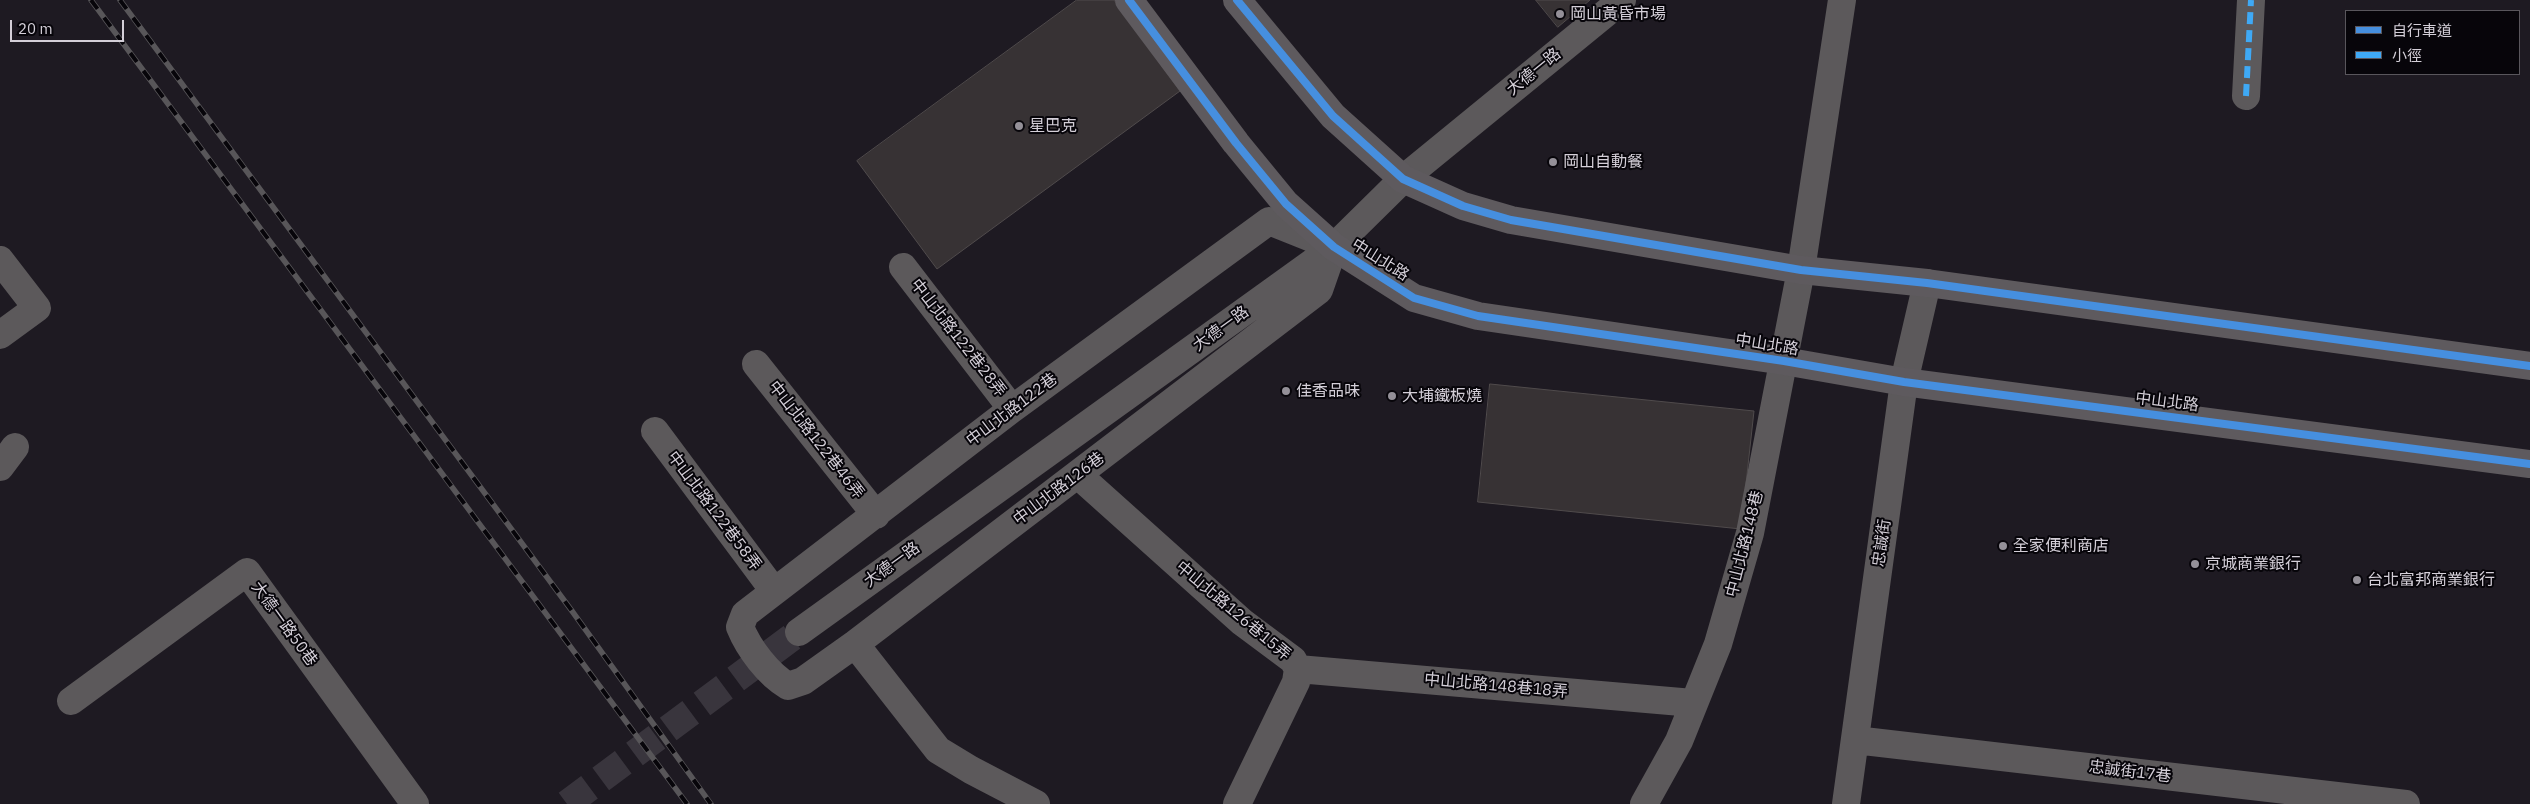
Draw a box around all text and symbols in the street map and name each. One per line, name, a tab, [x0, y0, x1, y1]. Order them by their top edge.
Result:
place label: 岡山黃昏市場	[1570, 4, 1666, 24]
marker: 岡山黃昏市場	[1554, 8, 1566, 20]
scale bar	[12, 10, 126, 42]
legend	[2345, 10, 2520, 75]
text: 20 m	[18, 19, 53, 38]
text: 自行車道	[2392, 21, 2452, 40]
street label: 大德一路	[1503, 44, 1565, 100]
text: 小徑	[2392, 46, 2422, 65]
place label: 星巴克	[1029, 116, 1077, 136]
marker: 星巴克	[1013, 120, 1025, 132]
place label: 岡山自動餐	[1563, 152, 1643, 172]
marker: 岡山自動餐	[1547, 156, 1559, 168]
street label: 中山北路	[1348, 235, 1412, 285]
street label: 中山北路122巷28弄	[906, 275, 1010, 401]
street label: 大德一路	[1189, 302, 1253, 356]
street label: 中山北路	[1734, 331, 1800, 359]
street label: 中山北路122巷	[963, 370, 1061, 450]
street label: 中山北路122巷46弄	[764, 377, 868, 503]
place label: 佳香品味	[1296, 381, 1360, 401]
marker: 佳香品味	[1280, 385, 1292, 397]
place label: 大埔鐵板燒	[1402, 386, 1482, 406]
street label: 中山北路	[2134, 389, 2200, 415]
marker: 大埔鐵板燒	[1386, 390, 1398, 402]
street label: 中山北路122巷58弄	[663, 448, 765, 574]
street label: 中山北路126巷	[1010, 449, 1108, 529]
street label: 中山北路148巷	[1723, 489, 1767, 599]
street label: 忠誠街	[1869, 518, 1895, 568]
place label: 全家便利商店	[2013, 536, 2109, 556]
street label: 大德一路	[860, 538, 924, 592]
marker: 全家便利商店	[1997, 540, 2009, 552]
place label: 京城商業銀行	[2205, 554, 2301, 574]
street label: 中山北路126巷15弄	[1172, 557, 1294, 665]
marker: 京城商業銀行	[2189, 558, 2201, 570]
place label: 台北富邦商業銀行	[2367, 570, 2495, 590]
marker: 台北富邦商業銀行	[2351, 574, 2363, 586]
street label: 大德一路50巷	[247, 578, 321, 670]
street label: 中山北路148巷18弄	[1423, 670, 1569, 702]
street label: 忠誠街17巷	[2088, 757, 2172, 787]

